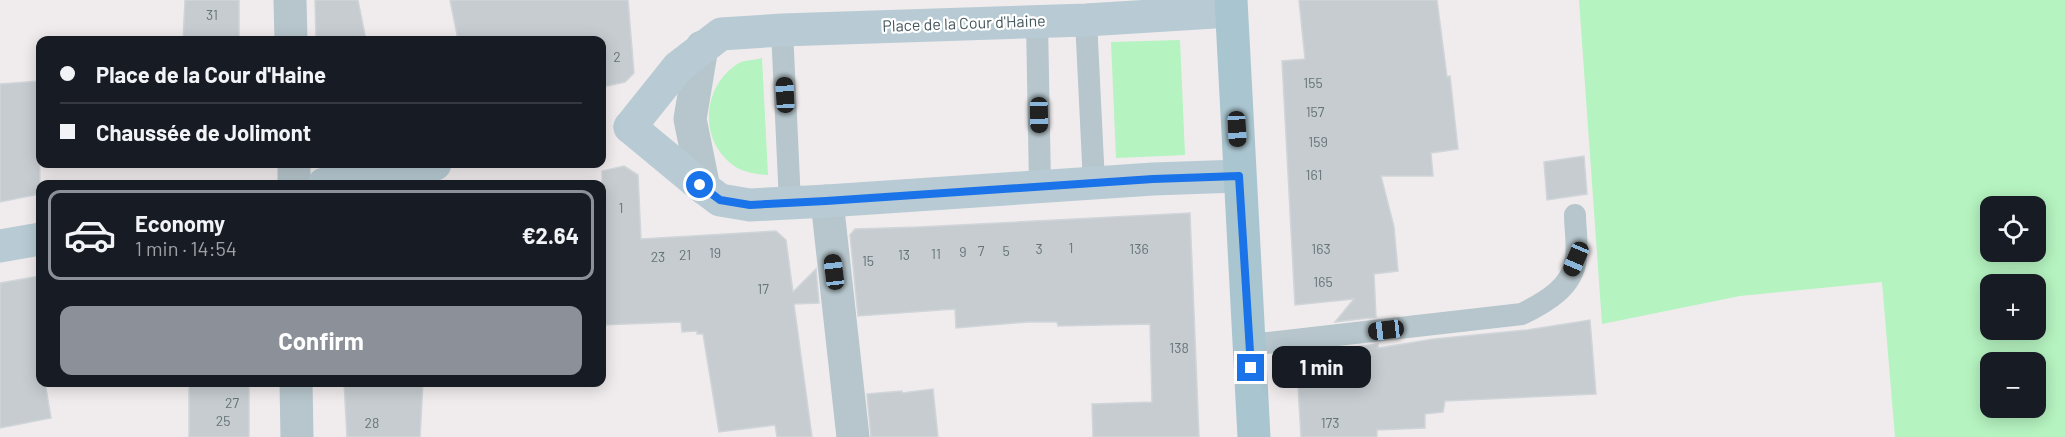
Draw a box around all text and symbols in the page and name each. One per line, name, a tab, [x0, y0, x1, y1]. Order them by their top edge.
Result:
house number: 31	[206, 6, 218, 23]
street label: Place de la Cour d'Haine	[882, 10, 1046, 35]
house number: 2	[613, 48, 621, 65]
text: Place de la Cour d'Haine	[96, 61, 326, 87]
house number: 155	[1303, 74, 1323, 91]
car	[775, 77, 795, 113]
car	[1030, 97, 1048, 133]
house number: 157	[1306, 103, 1325, 120]
car	[1227, 111, 1247, 147]
text: Chaussée de Jolimont	[96, 119, 311, 145]
house number: 159	[1308, 133, 1328, 150]
house number: 161	[1306, 166, 1322, 183]
route start	[686, 171, 713, 198]
map controls	[1980, 196, 2046, 418]
button: locate	[1980, 196, 2046, 262]
house number: 1	[619, 199, 623, 216]
icon: car	[63, 208, 117, 262]
text: Economy	[135, 210, 225, 236]
text: €2.64	[522, 222, 579, 248]
text: 1 min · 14:54	[135, 236, 237, 260]
house number: 1	[1069, 239, 1073, 256]
car	[1561, 239, 1591, 279]
house number: 3	[1035, 240, 1043, 257]
house number: 136	[1129, 240, 1149, 257]
house number: 163	[1311, 240, 1331, 257]
house number: 7	[978, 242, 985, 259]
house number: 5	[1002, 242, 1010, 259]
house number: 9	[959, 243, 967, 260]
house number: 19	[709, 244, 721, 261]
house number: 11	[931, 245, 941, 262]
house number: 21	[679, 246, 691, 263]
house number: 13	[898, 246, 910, 263]
house number: 23	[651, 248, 665, 265]
house number: 15	[862, 252, 874, 269]
car	[823, 253, 845, 291]
house number: 165	[1313, 273, 1333, 290]
button: +	[1980, 274, 2046, 340]
house number: 17	[757, 280, 769, 297]
button: Confirm	[60, 306, 582, 375]
car	[1367, 319, 1405, 341]
house number: 138	[1169, 339, 1189, 356]
callout: 1 min	[1272, 347, 1371, 389]
button: −	[1980, 352, 2046, 418]
route end	[1237, 354, 1264, 381]
text: 1 min	[1300, 355, 1343, 379]
house number: 27	[225, 394, 239, 411]
house number: 25	[216, 412, 230, 429]
house number: 28	[365, 414, 379, 431]
house number: 173	[1321, 414, 1339, 431]

